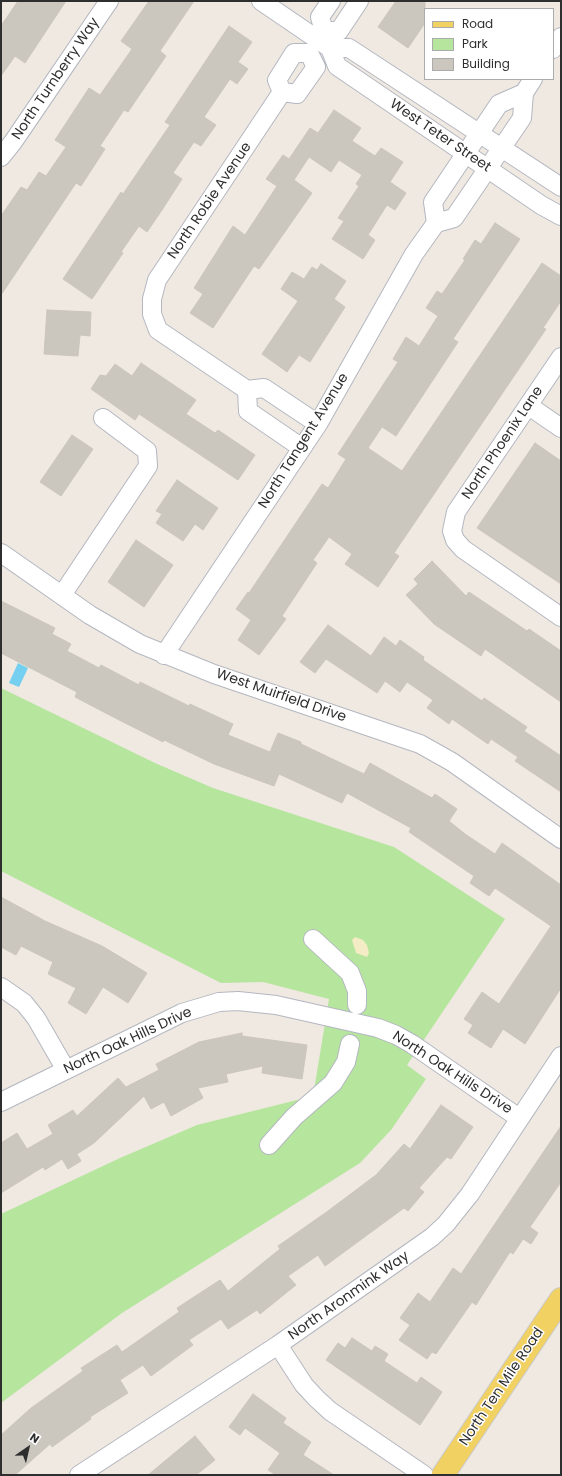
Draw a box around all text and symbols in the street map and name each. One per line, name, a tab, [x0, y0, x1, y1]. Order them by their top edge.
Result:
legend	[424, 8, 554, 80]
street label: North Turnberry Way	[9, 15, 103, 143]
text: Road	[462, 15, 493, 32]
text: Park	[462, 35, 488, 52]
text: Building	[462, 55, 510, 72]
street label: West Teter Street	[386, 96, 494, 176]
street label: North Robie Avenue	[165, 139, 255, 263]
street label: North Tangent Avenue	[255, 370, 353, 512]
street label: North Phoenix Lane	[459, 383, 547, 503]
street label: West Muirfield Drive	[214, 666, 348, 726]
street label: North Oak Hills Drive	[61, 1004, 195, 1078]
street label: North Oak Hills Drive	[389, 1028, 515, 1118]
street label: North Aronmink Way	[286, 1248, 412, 1344]
street label: North Ten Mile Road	[456, 1325, 548, 1449]
north arrow	[8, 1428, 48, 1468]
text: N	[27, 1429, 43, 1447]

